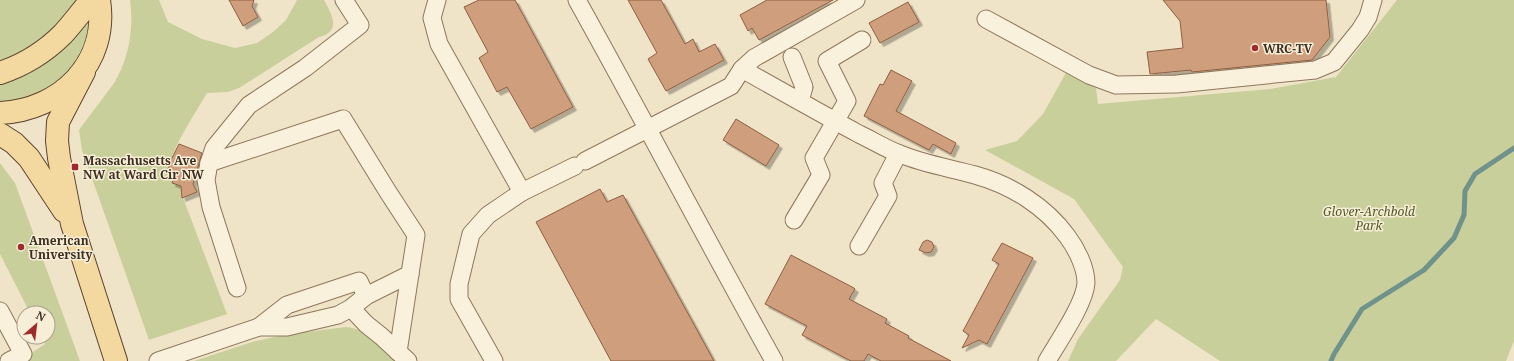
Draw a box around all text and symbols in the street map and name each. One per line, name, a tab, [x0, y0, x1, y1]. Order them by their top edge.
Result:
place label: WRC-TV	[1263, 40, 1313, 57]
marker: WRC-TV	[1250, 43, 1260, 53]
place label: Massachusetts Ave NW at Ward Cir NW	[83, 152, 204, 183]
marker: Massachusetts Ave NW at Ward Cir NW	[70, 162, 80, 172]
park label: Glover-Archbold Park	[1323, 203, 1415, 234]
place label: American University	[29, 232, 92, 263]
marker: American University	[16, 242, 26, 252]
north arrow	[16, 305, 56, 345]
text: N	[34, 307, 49, 325]

